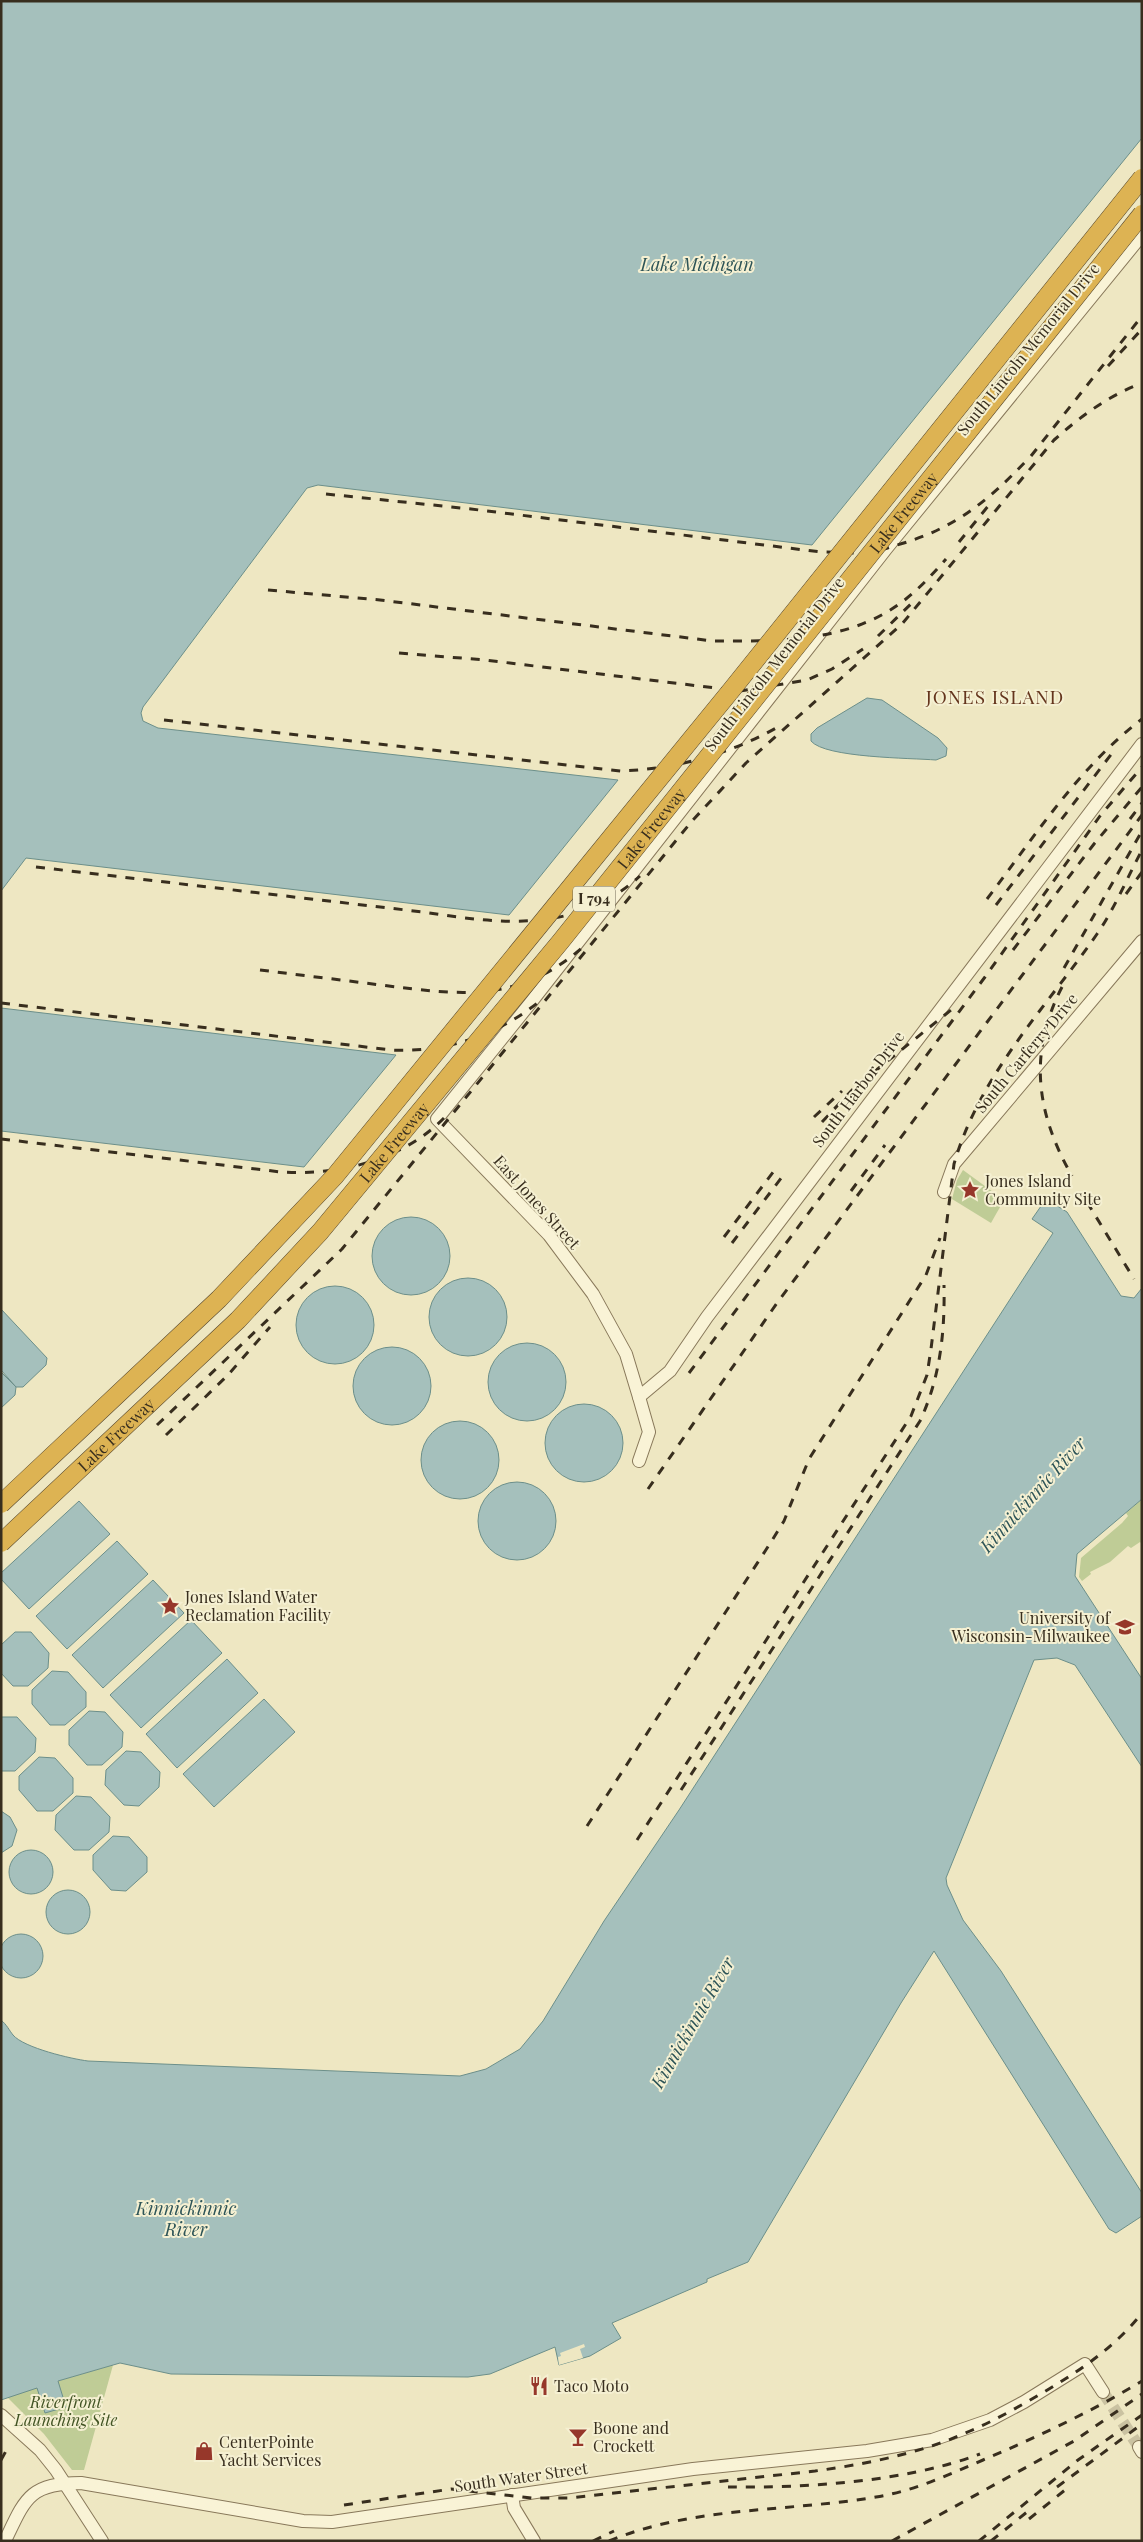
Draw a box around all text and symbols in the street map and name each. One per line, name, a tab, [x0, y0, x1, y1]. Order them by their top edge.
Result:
water label: Lake Michigan	[639, 252, 754, 276]
street label: South Lincoln Memorial Drive	[951, 258, 1104, 439]
street label: Lake Freeway	[864, 467, 942, 557]
street label: South Lincoln Memorial Drive	[699, 572, 848, 755]
district label: JONES ISLAND	[925, 683, 1064, 709]
street label: Lake Freeway	[612, 783, 690, 873]
road number: I 794	[573, 886, 615, 912]
street label: South Carferry Drive	[969, 988, 1082, 1117]
street label: South Harbor Drive	[807, 1026, 908, 1151]
street label: Lake Freeway	[354, 1098, 433, 1187]
street label: East Jones Street	[490, 1150, 585, 1253]
place label: Jones Island Community Site	[984, 1170, 1101, 1209]
place icon: Jones Island Community Site	[959, 1179, 981, 1201]
street label: Lake Freeway	[73, 1393, 159, 1476]
water label: Kinnickinnic River	[973, 1431, 1091, 1558]
place label: Jones Island Water Reclamation Facility	[184, 1586, 331, 1625]
place icon: Jones Island Water Reclamation Facility	[159, 1595, 181, 1617]
place label: University of Wisconsin-Milwaukee	[951, 1607, 1112, 1646]
school or university icon: University of Wisconsin-Milwaukee	[1114, 1616, 1136, 1638]
water label: Kinnickinnic River	[644, 1952, 740, 2093]
water label: Kinnickinnic River	[135, 2196, 236, 2241]
restaurant icon: Taco Moto	[528, 2375, 550, 2397]
place label: Taco Moto	[554, 2375, 629, 2396]
park label: Riverfront Launching Site	[14, 2391, 118, 2430]
place label: Boone and Crockett	[593, 2417, 669, 2456]
bar icon: Boone and Crockett	[567, 2426, 589, 2448]
place label: CenterPointe Yacht Services	[218, 2431, 321, 2470]
shop icon: CenterPointe Yacht Services	[193, 2440, 215, 2462]
street label: South Water Street	[453, 2457, 589, 2496]

